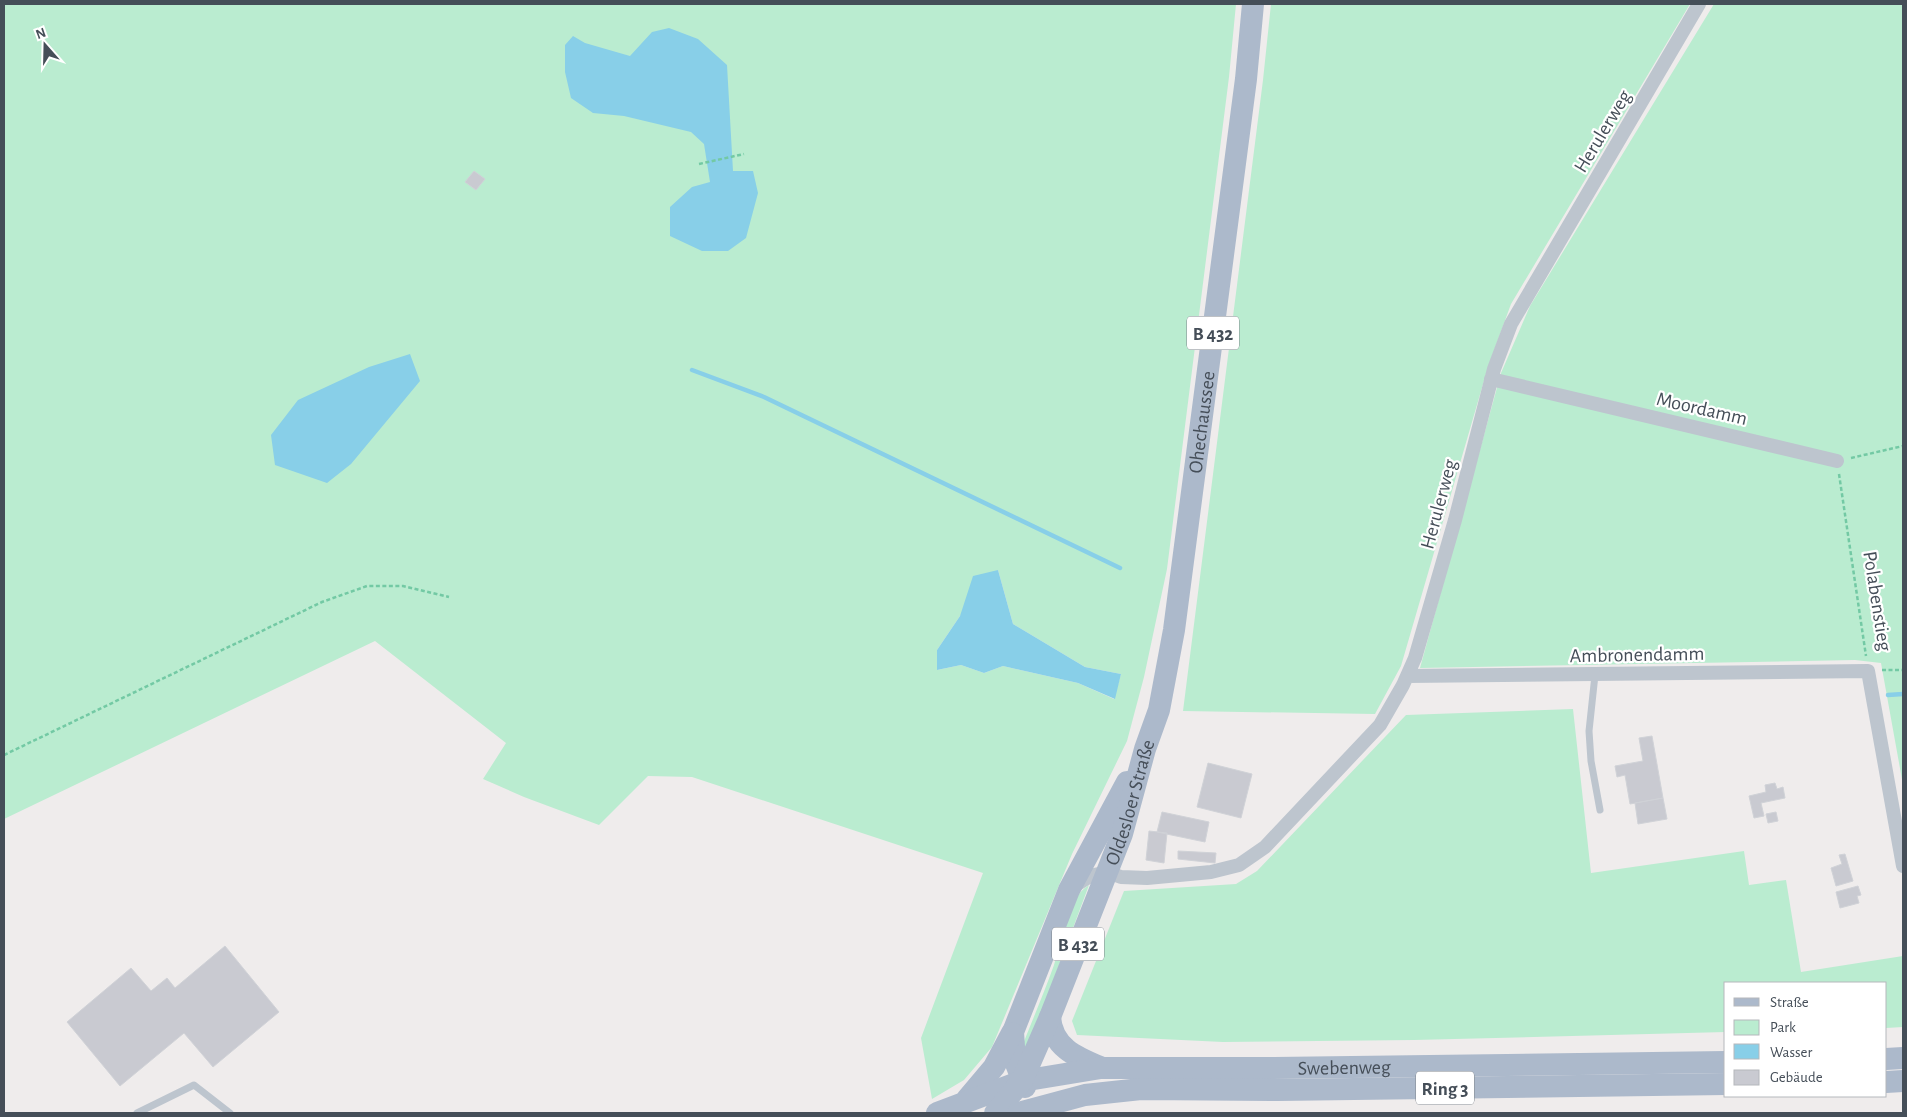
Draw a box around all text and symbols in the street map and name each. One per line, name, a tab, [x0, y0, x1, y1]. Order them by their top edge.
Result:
north arrow	[20, 20, 70, 70]
text: N	[34, 25, 48, 42]
street label: Herulerweg	[1571, 87, 1635, 176]
road number: B 432	[1187, 316, 1239, 349]
street label: Ohechaussee	[1186, 370, 1219, 475]
street label: Moordamm	[1654, 389, 1749, 429]
street label: Herulerweg	[1417, 457, 1461, 551]
street label: Polabenstieg	[1859, 550, 1895, 653]
street label: Ambronendamm	[1570, 644, 1704, 666]
street label: Oldesloer Straße	[1102, 737, 1159, 868]
road number: B 432	[1052, 928, 1104, 961]
legend	[1724, 982, 1887, 1097]
text: Straße	[1770, 995, 1809, 1010]
text: Park	[1770, 1020, 1796, 1035]
text: Wasser	[1770, 1045, 1813, 1060]
street label: Swebenweg	[1298, 1057, 1391, 1079]
text: Gebäude	[1770, 1070, 1823, 1085]
road number: Ring 3	[1416, 1072, 1474, 1104]

